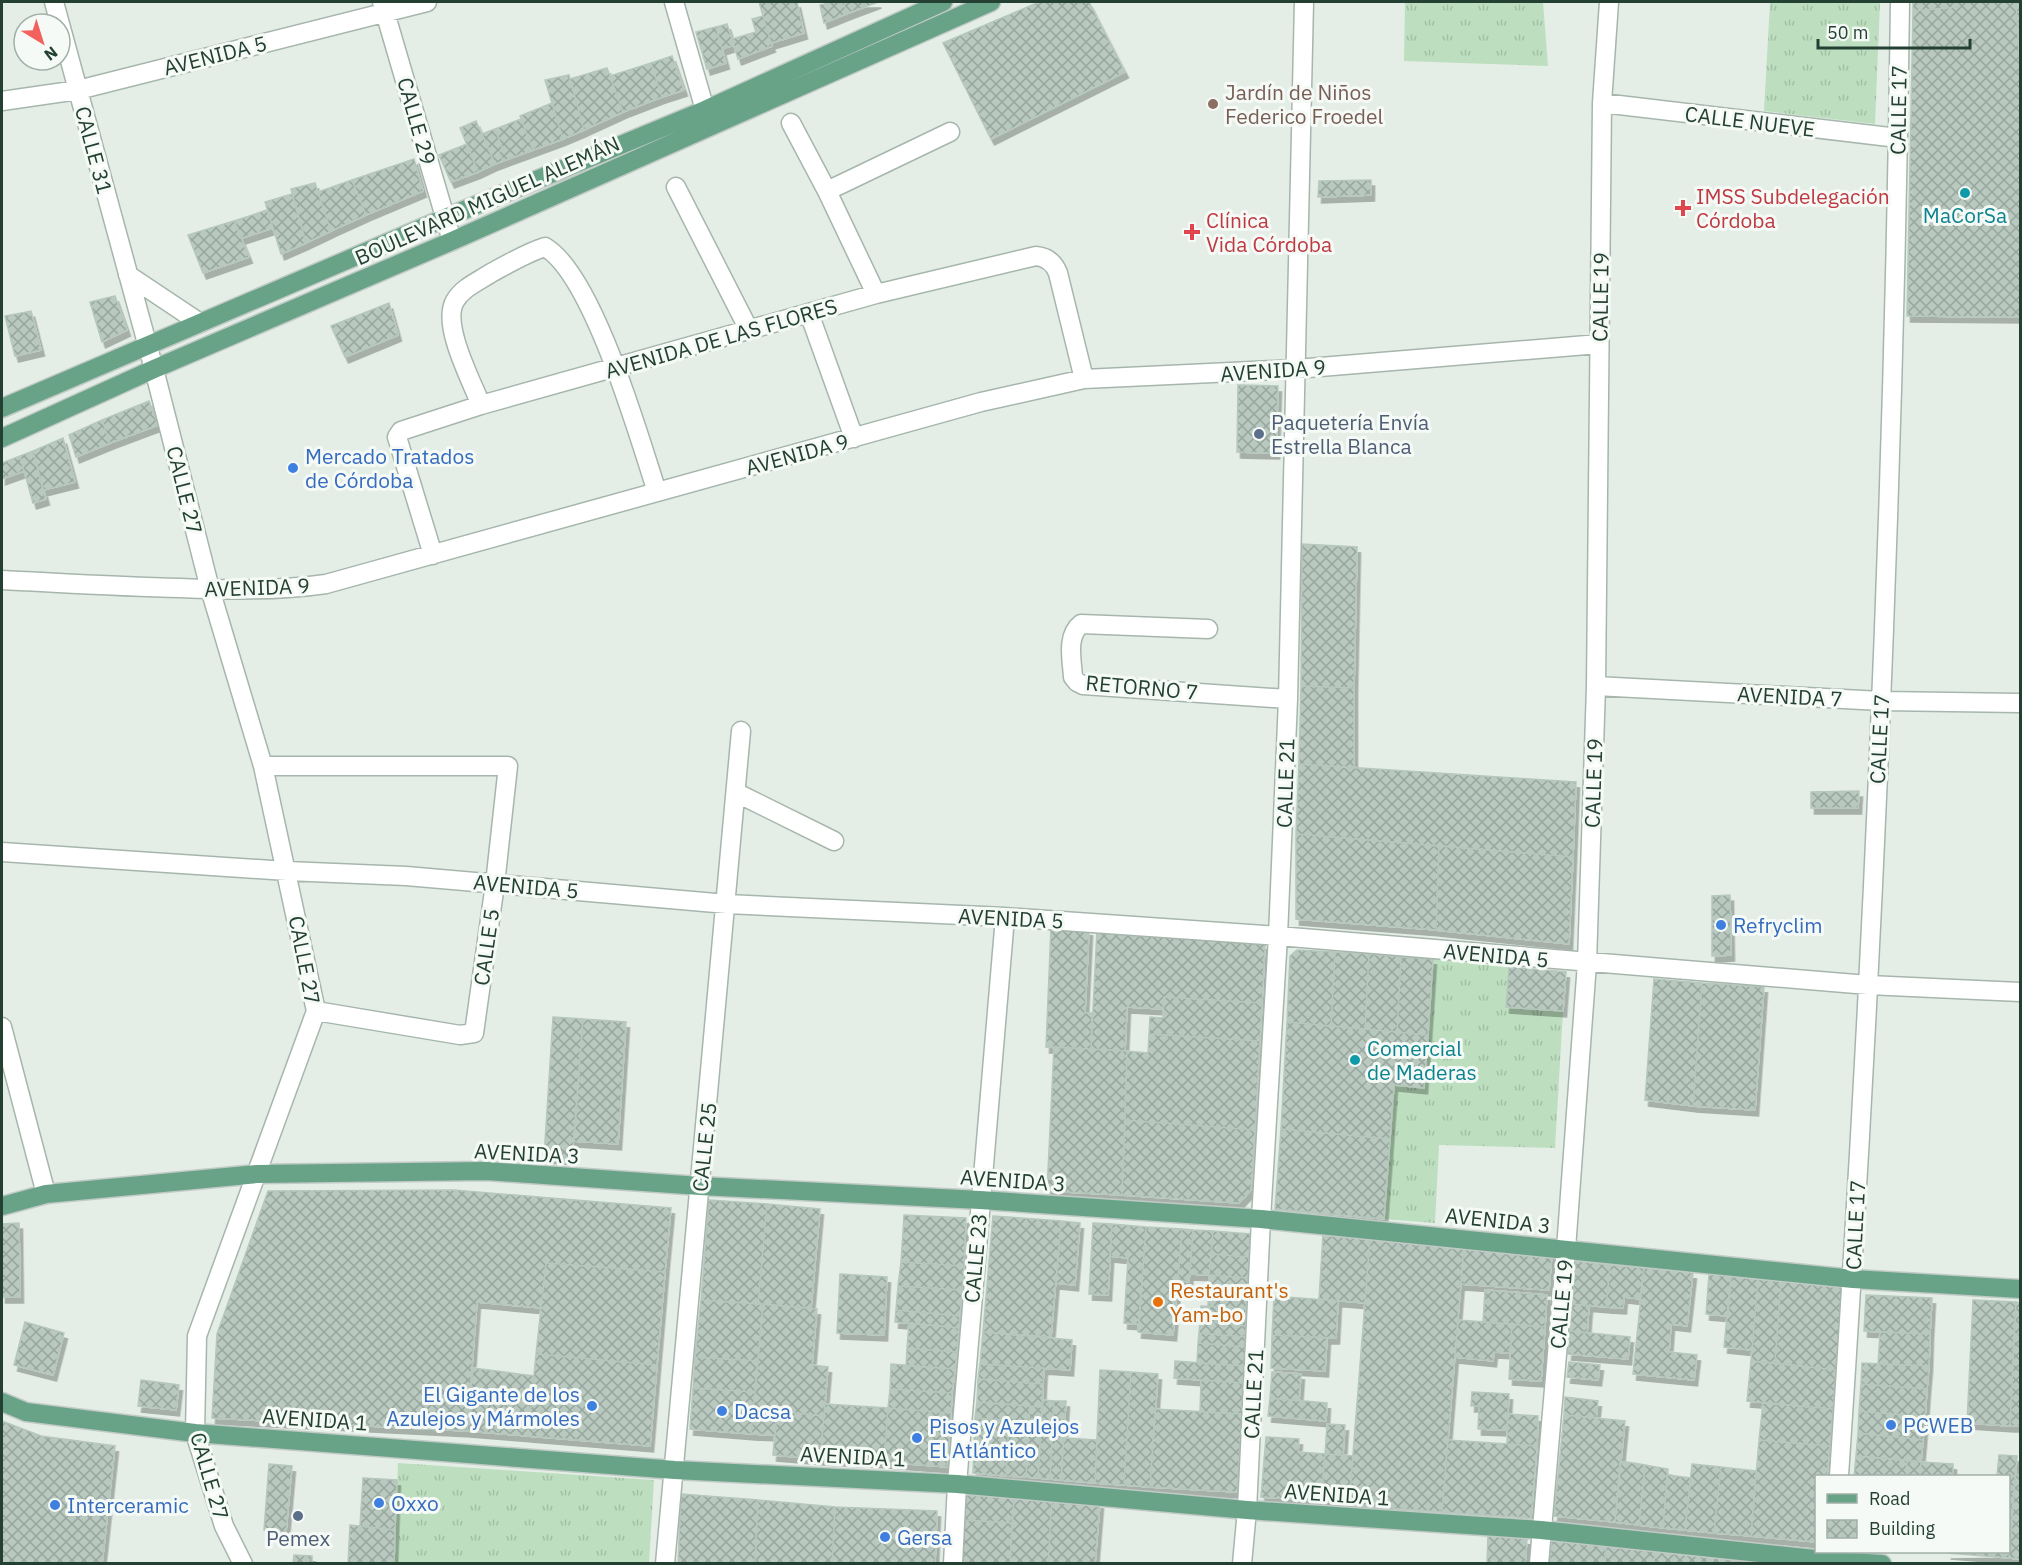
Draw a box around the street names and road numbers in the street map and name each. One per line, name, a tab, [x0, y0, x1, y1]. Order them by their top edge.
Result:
street label: AVENIDA 5	[160, 29, 270, 81]
street label: CALLE 17	[1883, 65, 1913, 155]
street label: CALLE 29	[391, 74, 443, 168]
street label: CALLE NUEVE	[1683, 99, 1817, 143]
street label: CALLE 31	[69, 103, 119, 197]
street label: BOULEVARD MIGUEL ALEMÁN	[350, 129, 624, 271]
street label: CALLE 19	[1585, 252, 1615, 342]
street label: AVENIDA DE LAS FLORES	[602, 291, 840, 385]
street label: AVENIDA 9	[1219, 352, 1327, 388]
street label: AVENIDA 9	[742, 427, 852, 481]
street label: CALLE 27	[161, 443, 209, 537]
street label: AVENIDA 9	[204, 571, 310, 603]
street label: RETORNO 7	[1085, 668, 1199, 706]
street label: AVENIDA 7	[1736, 679, 1844, 713]
street label: CALLE 17	[1863, 693, 1895, 785]
street label: CALLE 21	[1269, 738, 1301, 828]
street label: CALLE 19	[1577, 738, 1609, 828]
street label: AVENIDA 5	[472, 867, 580, 905]
street label: AVENIDA 5	[957, 901, 1065, 935]
street label: CALLE 5	[467, 907, 505, 987]
street label: CALLE 27	[283, 913, 327, 1007]
street label: AVENIDA 5	[1442, 936, 1550, 974]
street label: CALLE 25	[685, 1101, 723, 1193]
street label: AVENIDA 3	[473, 1136, 581, 1170]
street label: AVENIDA 3	[959, 1162, 1067, 1198]
street label: CALLE 17	[1839, 1179, 1871, 1271]
street label: AVENIDA 3	[1444, 1201, 1552, 1239]
street label: CALLE 23	[957, 1212, 993, 1304]
street label: CALLE 19	[1543, 1258, 1579, 1350]
street label: CALLE 21	[1237, 1348, 1269, 1440]
street label: AVENIDA 1	[261, 1401, 369, 1437]
street label: CALLE 27	[184, 1429, 236, 1523]
street label: AVENIDA 1	[799, 1439, 907, 1473]
street label: AVENIDA 1	[1283, 1476, 1391, 1512]

